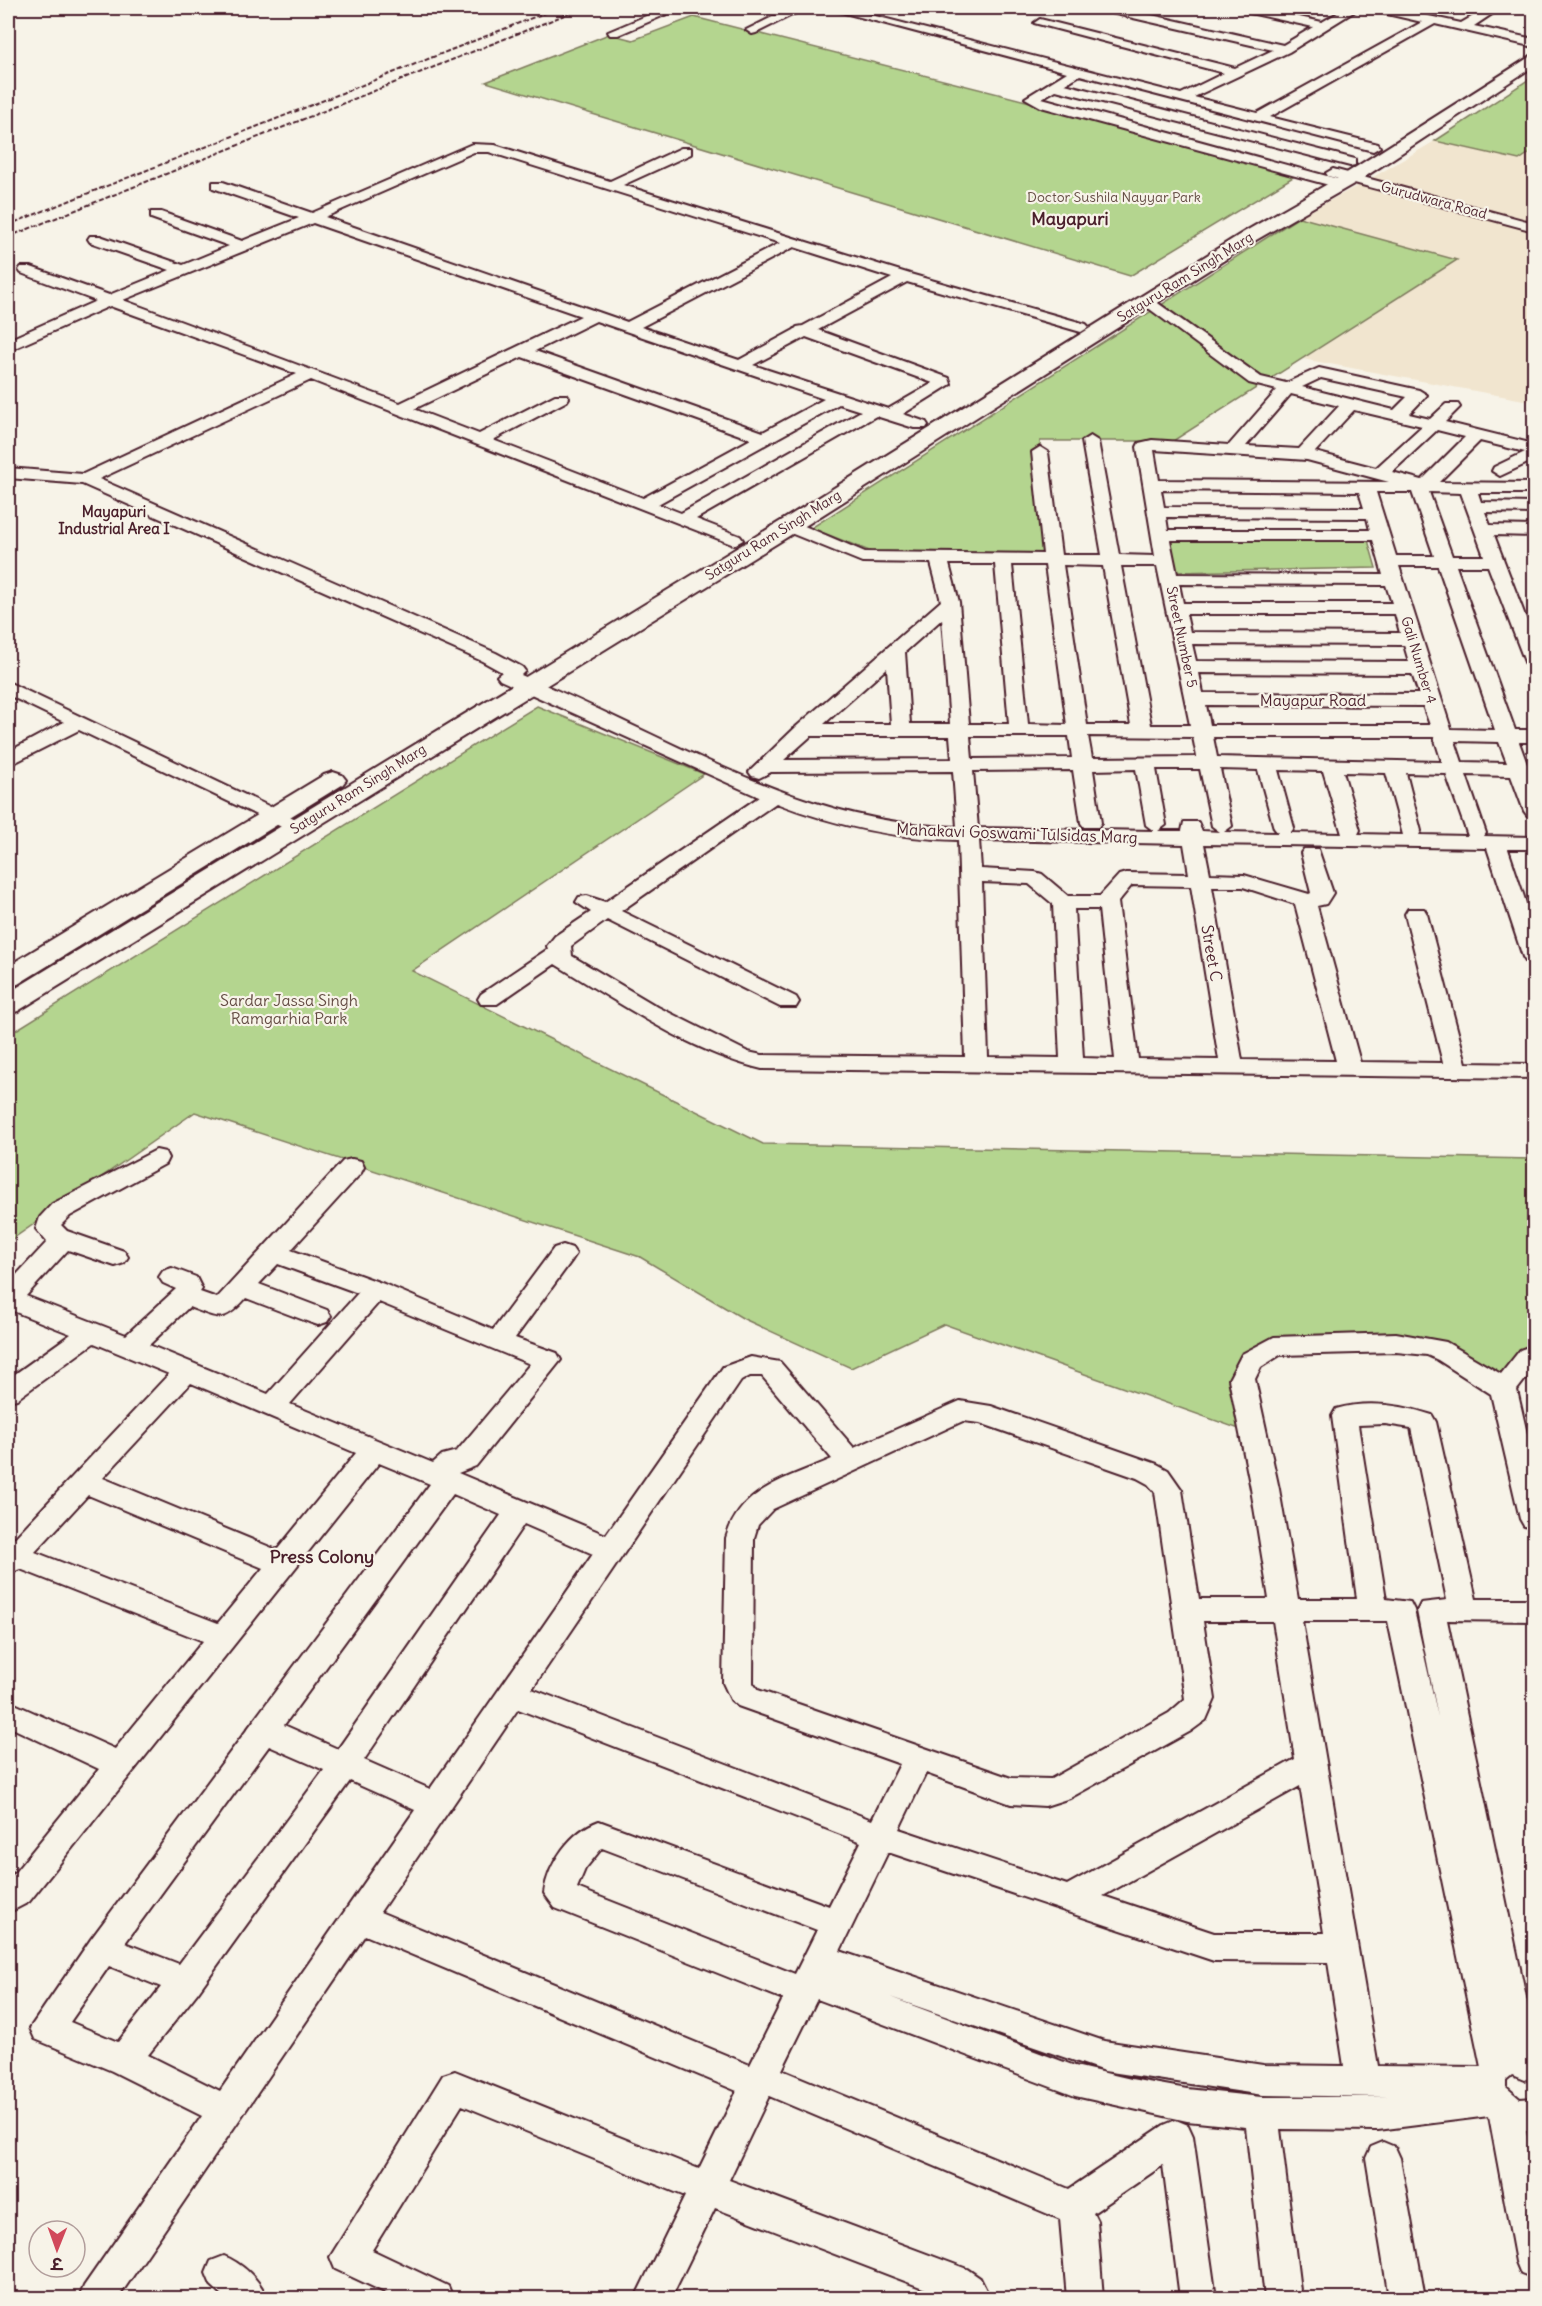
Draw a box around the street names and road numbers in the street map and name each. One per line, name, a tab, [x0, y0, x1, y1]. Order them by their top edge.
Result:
street label: Gurudwara Road	[1379, 177, 1489, 223]
street label: Satguru Ram Singh Marg	[1114, 228, 1256, 326]
street label: Satguru Ram Singh Marg	[702, 486, 844, 584]
street label: Street Number 5	[1162, 585, 1202, 689]
street label: Gali Number 4	[1397, 614, 1441, 706]
street label: Mayapur Road	[1260, 690, 1366, 710]
street label: Satguru Ram Singh Marg	[287, 740, 429, 838]
street label: Mahakavi Goswami Tulsidas Marg	[896, 819, 1138, 847]
street label: Street C	[1197, 923, 1227, 983]

